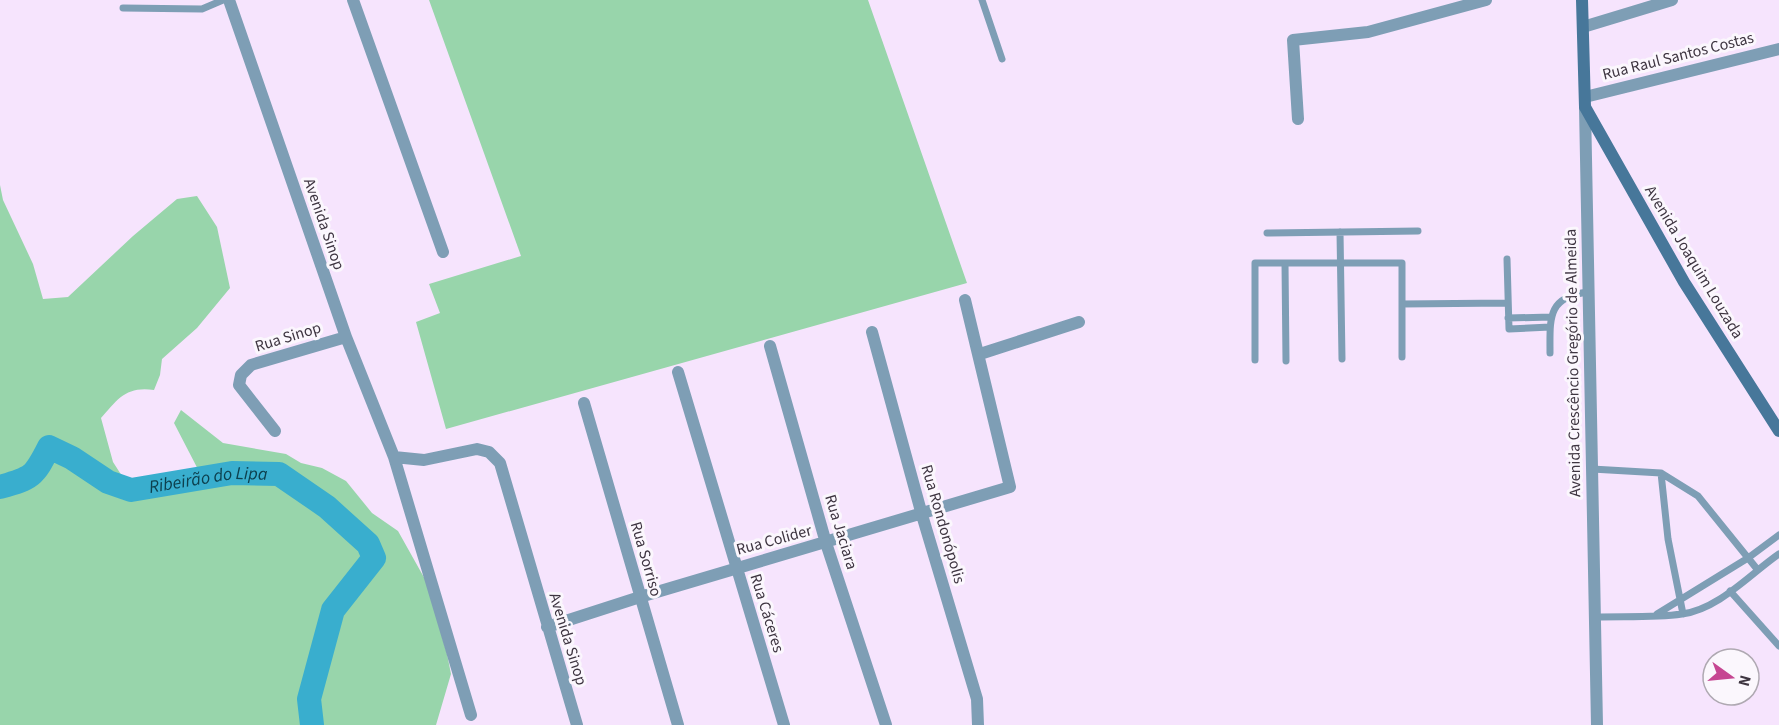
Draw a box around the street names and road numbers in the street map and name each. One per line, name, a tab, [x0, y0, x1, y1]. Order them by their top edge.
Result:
street label: Rua Raul Santos Costas	[1600, 26, 1756, 85]
street label: Avenida Sinop	[298, 175, 350, 273]
street label: Avenida Joaquim Louzada	[1639, 181, 1749, 343]
street label: Avenida Crescêncio Gregório de Almeida	[1560, 229, 1586, 497]
street label: Rua Sinop	[252, 317, 324, 357]
street label: Rua Rondonópolis	[916, 462, 971, 586]
street label: Rua Jaciara	[819, 492, 863, 572]
street label: Rua Sorriso	[625, 519, 667, 599]
street label: Rua Colider	[734, 519, 815, 561]
street label: Rua Cáceres	[745, 571, 789, 655]
street label: Avenida Sinop	[544, 590, 593, 688]

